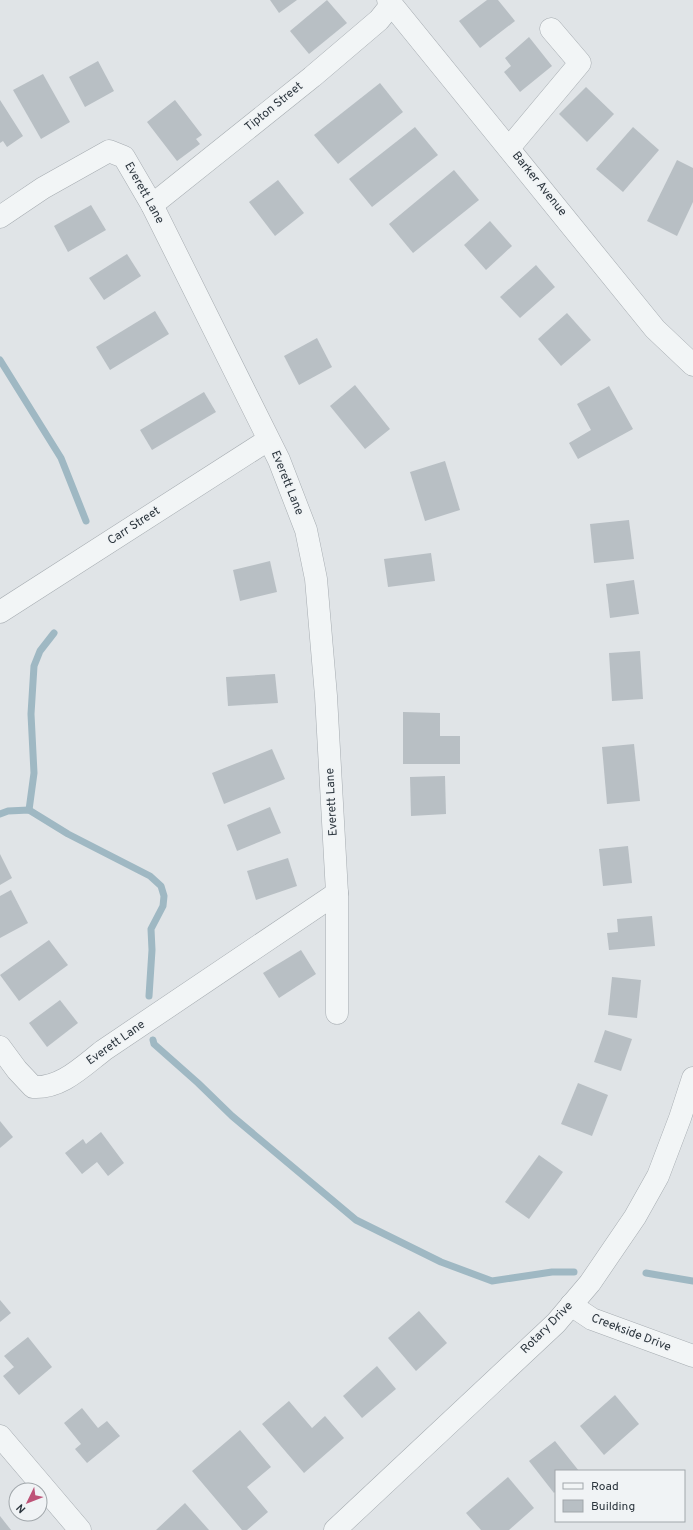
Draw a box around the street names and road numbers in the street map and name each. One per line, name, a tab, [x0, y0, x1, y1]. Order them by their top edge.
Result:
street label: Tipton Street	[242, 79, 306, 135]
street label: Barker Avenue	[508, 148, 570, 220]
street label: Everett Lane	[120, 159, 168, 227]
street label: Everett Lane	[267, 448, 307, 518]
street label: Carr Street	[105, 503, 163, 549]
street label: Everett Lane	[322, 768, 342, 836]
street label: Everett Lane	[83, 1017, 149, 1069]
street label: Rotary Drive	[517, 1298, 577, 1358]
street label: Creekside Drive	[589, 1310, 673, 1356]

